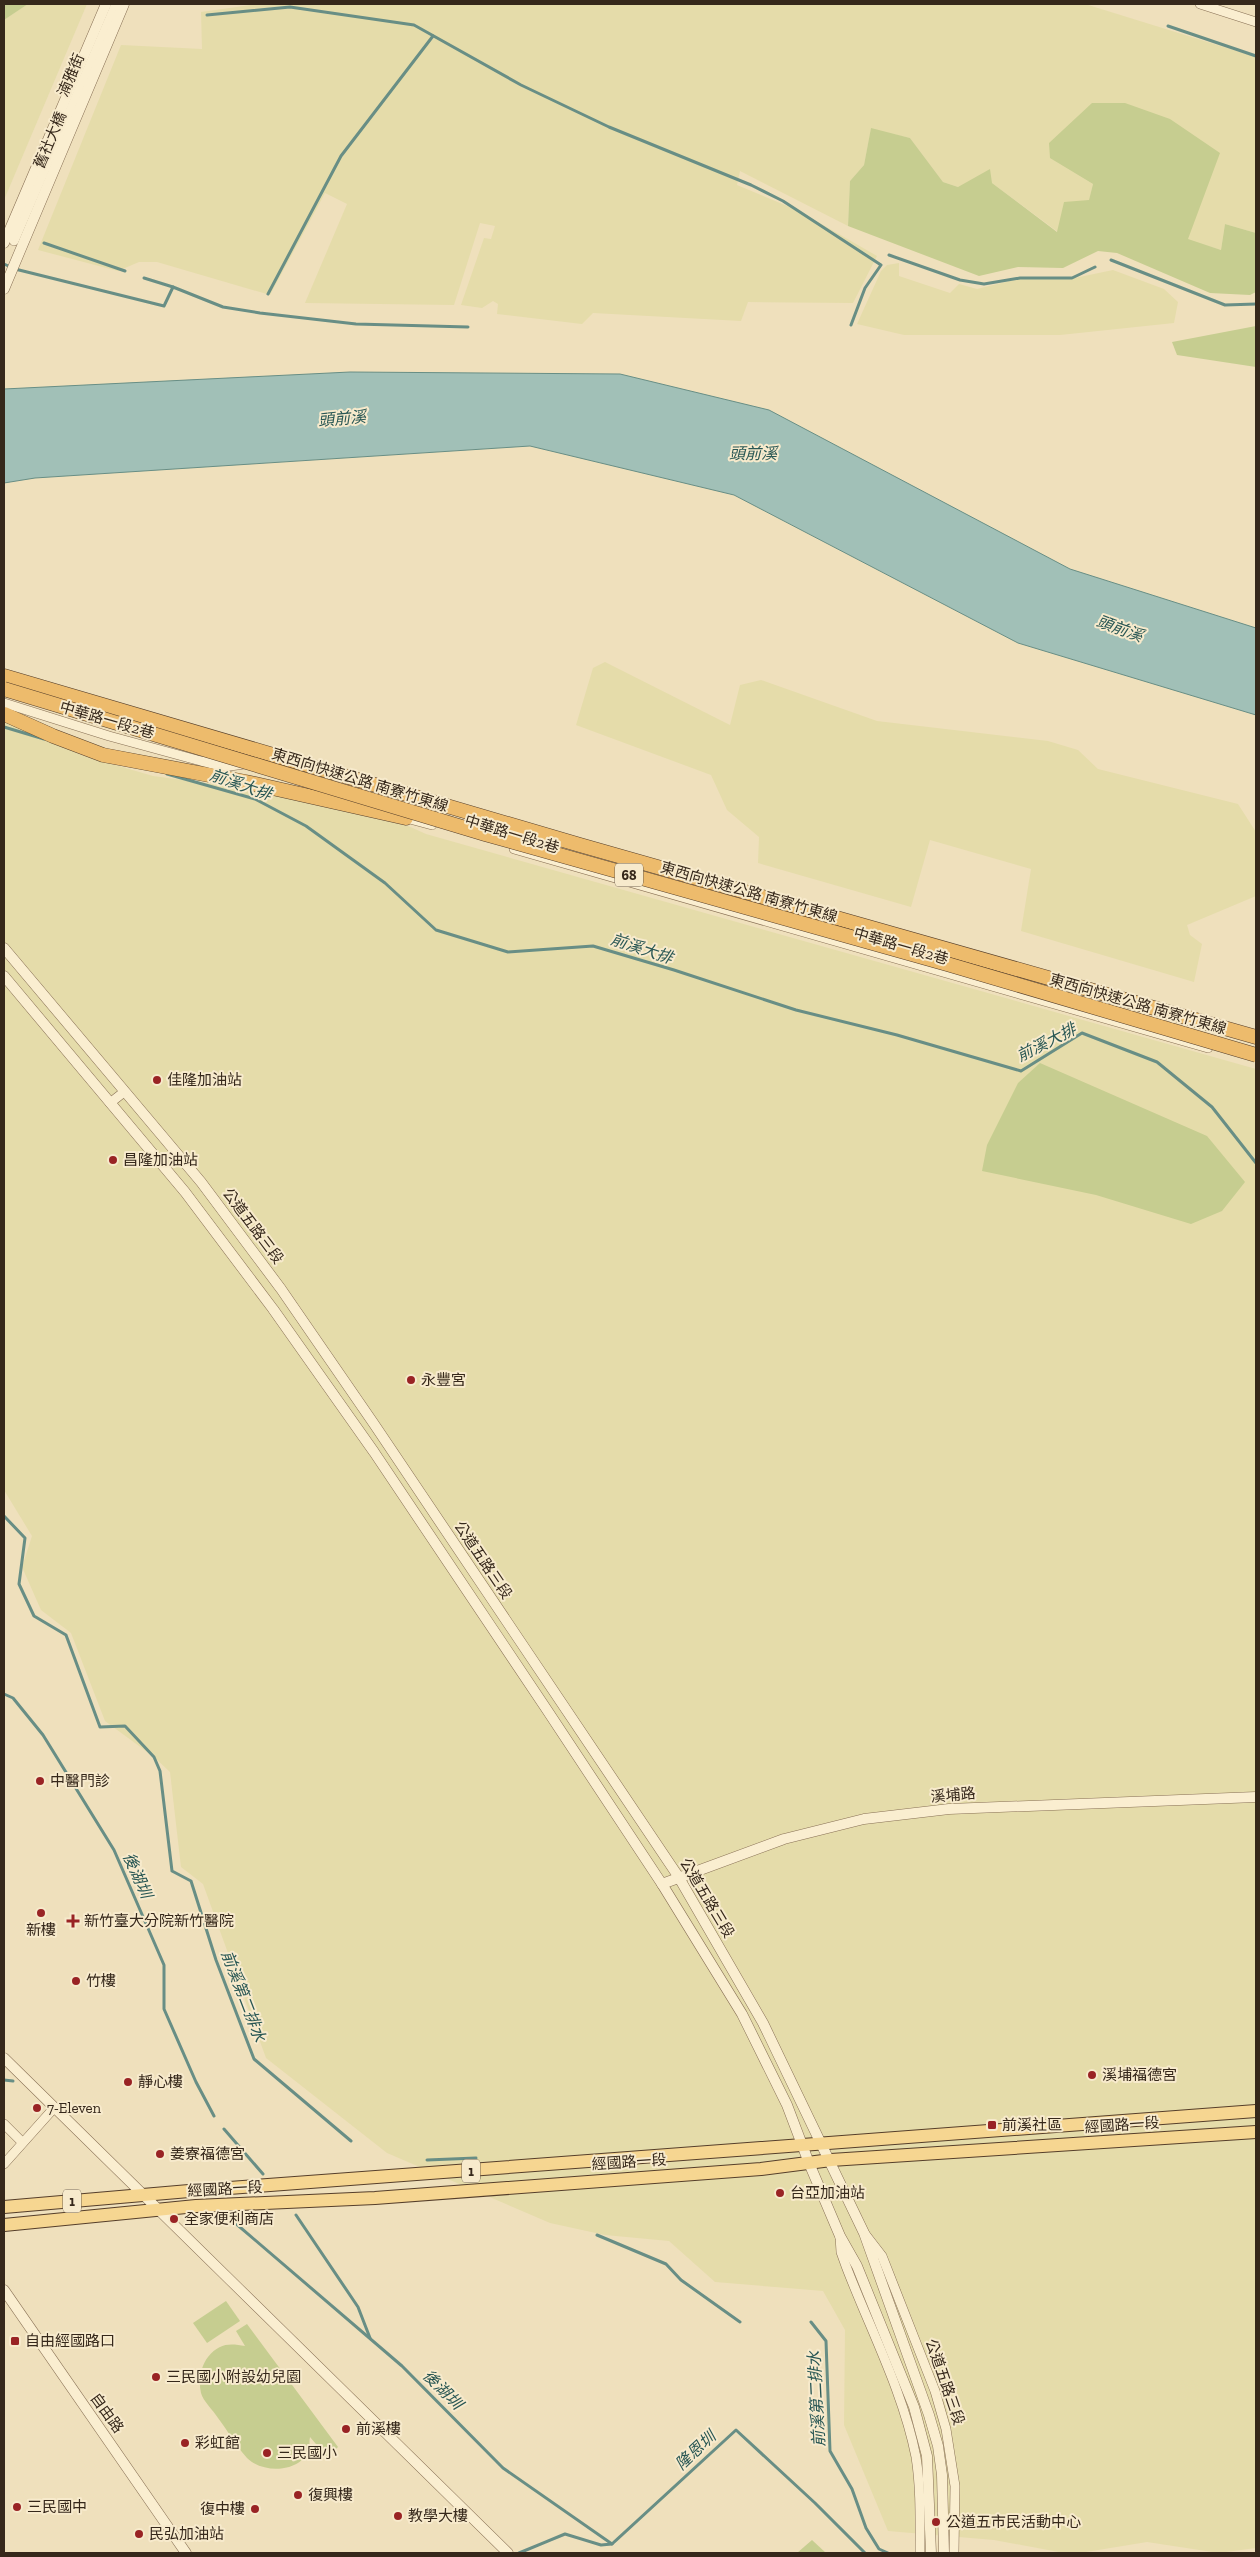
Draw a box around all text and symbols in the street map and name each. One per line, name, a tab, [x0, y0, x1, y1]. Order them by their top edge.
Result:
street label: 湳雅街	[54, 51, 88, 99]
street label: 舊社大橋	[30, 109, 70, 171]
water label: 頭前溪	[317, 407, 369, 430]
water label: 頭前溪	[729, 444, 779, 463]
water label: 頭前溪	[1094, 611, 1148, 646]
street label: 中華路一段2巷	[58, 698, 156, 742]
street label: 東西向快速公路 南寮竹東線	[270, 745, 450, 815]
water label: 前溪大排	[207, 765, 276, 805]
street label: 中華路一段2巷	[463, 811, 561, 857]
street label: 東西向快速公路 南寮竹東線	[658, 858, 840, 926]
road number: 68	[615, 864, 643, 886]
street label: 中華路一段2巷	[852, 924, 950, 968]
water label: 前溪大排	[608, 930, 677, 968]
street label: 東西向快速公路 南寮竹東線	[1047, 970, 1229, 1038]
water label: 前溪大排	[1013, 1019, 1081, 1065]
place label: 佳隆加油站	[167, 1071, 242, 1089]
marker: 佳隆加油站	[151, 1074, 163, 1086]
place label: 昌隆加油站	[123, 1151, 198, 1169]
marker: 昌隆加油站	[107, 1154, 119, 1166]
street label: 公道五路三段	[219, 1185, 287, 1267]
place label: 永豐宮	[421, 1371, 466, 1389]
marker: 永豐宮	[405, 1374, 417, 1386]
street label: 公道五路三段	[450, 1518, 516, 1602]
place label: 中醫門診	[50, 1772, 110, 1790]
marker: 中醫門診	[34, 1775, 46, 1787]
street label: 溪埔路	[930, 1784, 976, 1806]
water label: 後湖圳	[119, 1849, 157, 1903]
street label: 公道五路三段	[676, 1855, 738, 1941]
marker: 新樓	[35, 1907, 47, 1919]
place label: 新竹臺大分院新竹醫院	[84, 1912, 234, 1930]
marker: 新竹臺大分院新竹醫院	[66, 1914, 80, 1928]
place label: 新樓	[26, 1921, 56, 1939]
water label: 前溪第二排水	[217, 1948, 270, 2045]
place label: 竹樓	[86, 1972, 116, 1990]
marker: 竹樓	[70, 1975, 82, 1987]
place label: 溪埔福德宮	[1102, 2066, 1177, 2084]
marker: 溪埔福德宮	[1086, 2069, 1098, 2081]
place label: 靜心樓	[138, 2073, 183, 2091]
marker: 靜心樓	[122, 2076, 134, 2088]
place label: 7-Eleven	[47, 2099, 102, 2117]
marker: 7-Eleven	[31, 2102, 43, 2114]
street label: 經國路一段	[1084, 2113, 1160, 2137]
place label: 前溪社區	[1002, 2116, 1062, 2134]
marker: 前溪社區	[986, 2119, 998, 2131]
place label: 姜寮福德宮	[170, 2145, 245, 2163]
marker: 姜寮福德宮	[154, 2148, 166, 2160]
street label: 經國路一段	[591, 2150, 667, 2174]
road number: 1	[462, 2160, 480, 2182]
street label: 經國路一段	[187, 2178, 263, 2200]
place label: 台亞加油站	[790, 2184, 865, 2202]
marker: 台亞加油站	[774, 2187, 786, 2199]
road number: 1	[63, 2190, 81, 2212]
place label: 全家便利商店	[184, 2210, 274, 2228]
marker: 全家便利商店	[168, 2213, 180, 2225]
place label: 自由經國路口	[25, 2332, 115, 2350]
marker: 自由經國路口	[9, 2335, 21, 2347]
street label: 公道五路三段	[922, 2337, 968, 2427]
water label: 前溪第二排水	[804, 2350, 828, 2447]
water label: 後湖圳	[419, 2366, 468, 2414]
place label: 三民國小附設幼兒園	[166, 2368, 301, 2386]
marker: 三民國小附設幼兒園	[150, 2371, 162, 2383]
street label: 自由路	[86, 2390, 128, 2436]
place label: 前溪樓	[356, 2420, 401, 2438]
marker: 前溪樓	[340, 2423, 352, 2435]
water label: 隆恩圳	[671, 2426, 721, 2474]
place label: 彩虹館	[195, 2434, 240, 2452]
marker: 彩虹館	[179, 2437, 191, 2449]
place label: 三民國小	[277, 2444, 337, 2462]
marker: 三民國小	[261, 2447, 273, 2459]
place label: 復興樓	[308, 2486, 353, 2504]
marker: 復興樓	[292, 2489, 304, 2501]
place label: 三民國中	[27, 2498, 87, 2516]
place label: 復中樓	[200, 2500, 245, 2518]
marker: 三民國中	[11, 2501, 23, 2513]
marker: 復中樓	[249, 2503, 261, 2515]
place label: 教學大樓	[408, 2507, 468, 2525]
marker: 教學大樓	[392, 2510, 404, 2522]
place label: 公道五市民活動中心	[946, 2513, 1081, 2531]
marker: 公道五市民活動中心	[930, 2516, 942, 2528]
place label: 民弘加油站	[149, 2525, 224, 2543]
marker: 民弘加油站	[133, 2528, 145, 2540]

